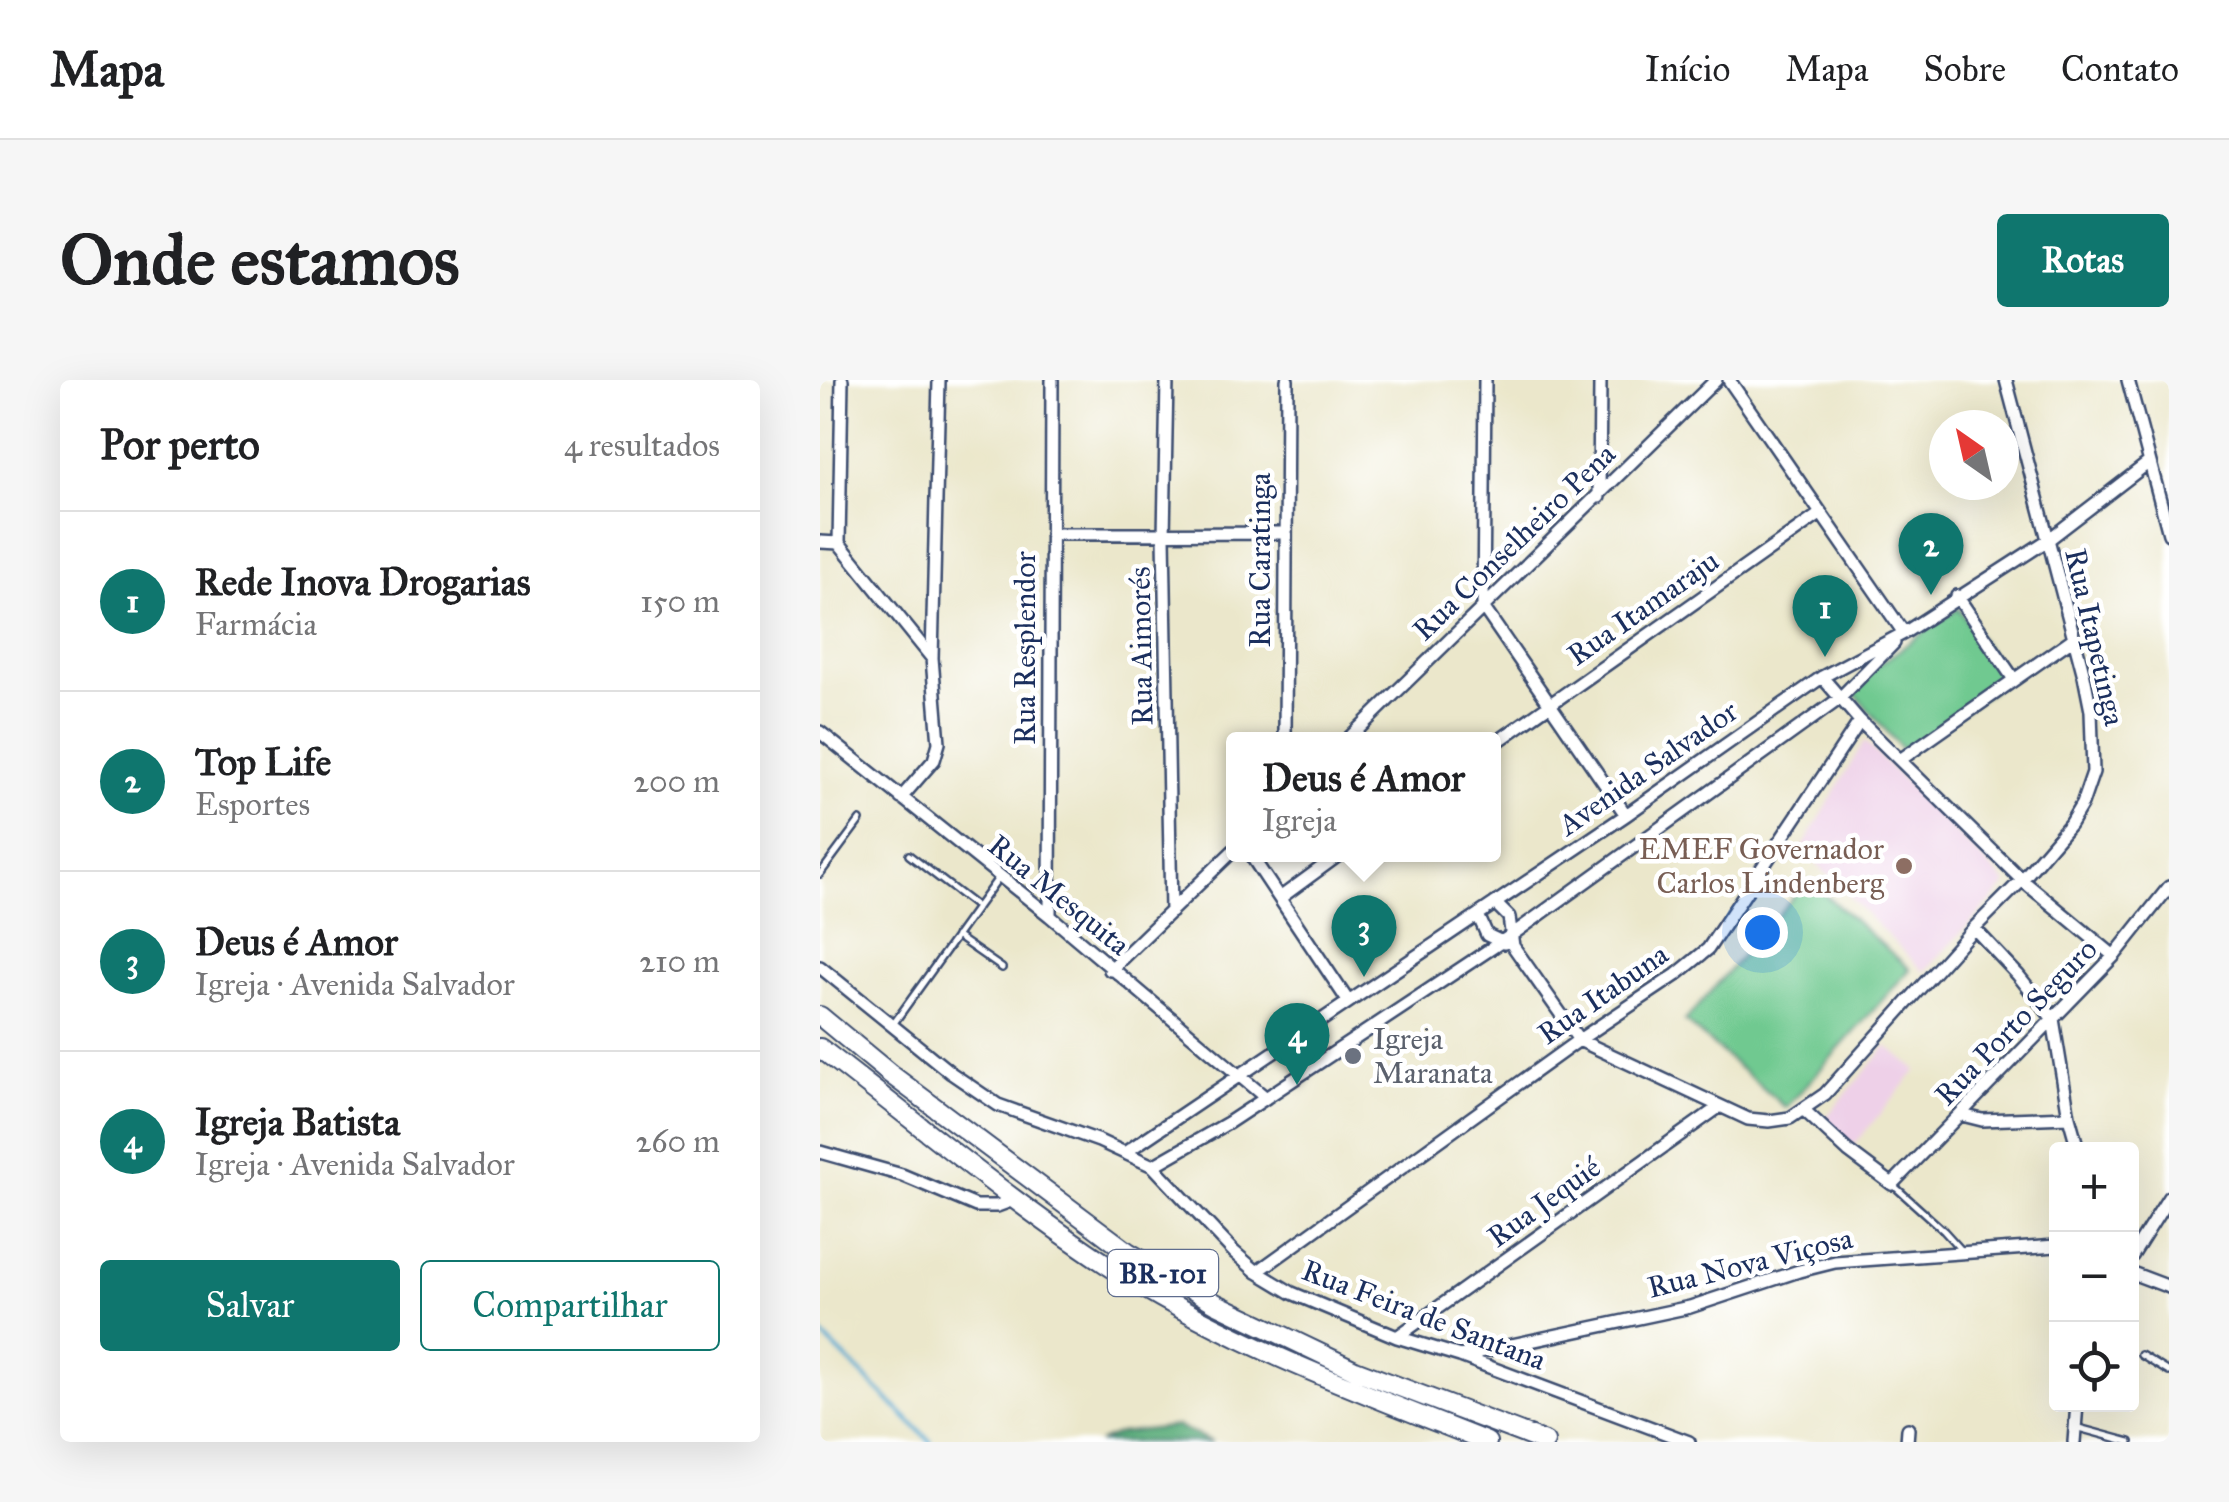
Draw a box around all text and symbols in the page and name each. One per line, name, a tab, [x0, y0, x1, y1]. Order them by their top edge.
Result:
text: Mapa	[50, 40, 164, 99]
text: Início	[1645, 48, 1730, 91]
text: Mapa	[1785, 48, 1869, 91]
text: Sobre	[1924, 48, 2006, 91]
text: Contato	[2061, 48, 2179, 91]
button: Rotas	[1997, 214, 2169, 307]
text: Onde estamos	[60, 218, 460, 303]
north arrow	[1929, 410, 2019, 500]
text: Por perto	[100, 419, 260, 471]
text: 4 resultados	[564, 426, 720, 465]
street label: Rua Conselheiro Pena	[1405, 436, 1623, 648]
street label: Rua Caratinga	[1242, 472, 1278, 647]
pin: 2	[1898, 512, 1964, 595]
street label: Rua Itamaraju	[1560, 543, 1726, 673]
street label: Rua Itapetinga	[2057, 545, 2133, 729]
street label: Rua Resplendor	[1007, 551, 1043, 745]
text: Rede Inova Drogarias	[195, 559, 531, 605]
street label: Rua Aimorés	[1122, 566, 1160, 726]
pin: 1	[1792, 574, 1858, 657]
text: 1	[126, 582, 139, 621]
text: 150 m	[640, 582, 720, 621]
text: Farmácia	[195, 605, 317, 644]
street label: Avenida Salvador	[1550, 693, 1745, 844]
popup	[1226, 732, 1501, 862]
text: Top Life	[195, 739, 331, 785]
text: Deus é Amor	[1262, 755, 1465, 801]
text: 2	[125, 762, 140, 801]
text: 200 m	[633, 762, 720, 801]
text: Esportes	[195, 785, 310, 824]
text: Igreja	[1262, 801, 1337, 840]
street label: Rua Mesquita	[981, 827, 1137, 963]
place label: EMEF Governador Carlos Lindenberg	[1639, 831, 1885, 901]
marker: EMEF Governador Carlos Lindenberg	[1893, 855, 1915, 877]
pin: 3	[1332, 894, 1396, 977]
your location	[1737, 907, 1788, 958]
text: Deus é Amor	[195, 919, 398, 965]
street label: Rua Porto Seguro	[1927, 931, 2105, 1113]
street label: Rua Itabuna	[1531, 936, 1675, 1052]
text: 3	[126, 942, 139, 981]
text: 210 m	[639, 942, 720, 981]
text: Igreja · Avenida Salvador	[195, 965, 515, 1004]
pin: 4	[1264, 1002, 1330, 1085]
place label: Igreja Maranata	[1373, 1021, 1493, 1091]
marker: Igreja Maranata	[1342, 1045, 1364, 1067]
text: Igreja Batista	[195, 1099, 400, 1145]
text: 4	[124, 1122, 141, 1161]
text: 260 m	[635, 1122, 720, 1161]
map controls	[2049, 1142, 2139, 1412]
button: +	[2049, 1142, 2139, 1232]
text: Igreja · Avenida Salvador	[195, 1145, 515, 1184]
street label: Rua Jequié	[1480, 1149, 1608, 1255]
street label: Rua Nova Viçosa	[1644, 1220, 1857, 1306]
button: −	[2049, 1232, 2139, 1322]
road number: BR-101	[1108, 1250, 1218, 1296]
street label: Rua Feira de Santana	[1297, 1252, 1551, 1378]
button: Salvar	[100, 1260, 400, 1351]
button: Compartilhar	[420, 1260, 720, 1351]
button: locate	[2049, 1322, 2139, 1412]

